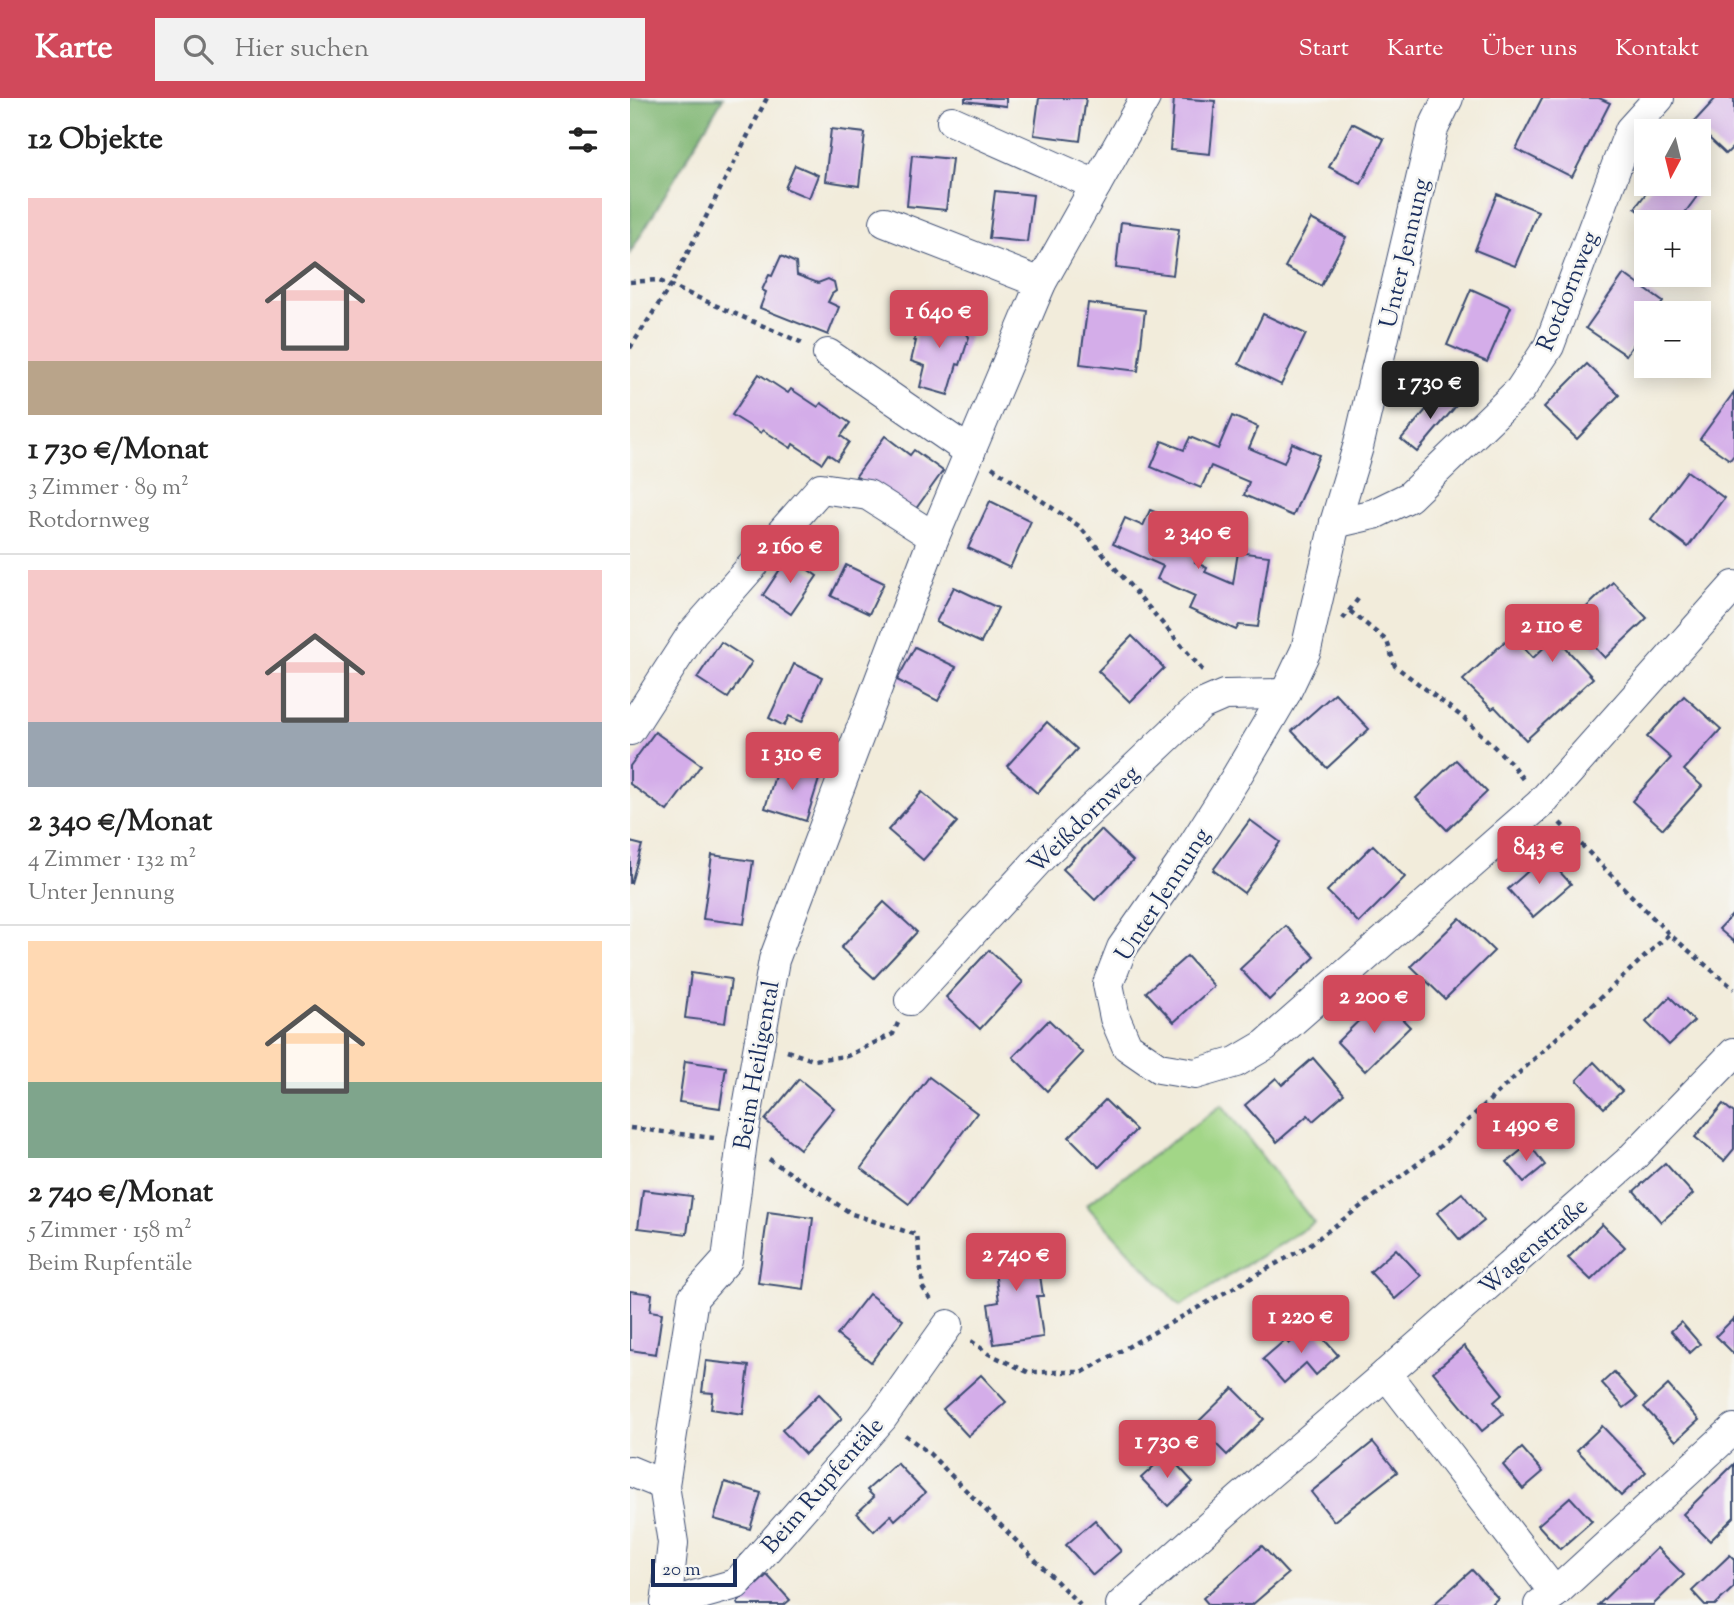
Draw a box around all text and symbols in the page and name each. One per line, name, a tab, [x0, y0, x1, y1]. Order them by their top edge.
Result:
search box	[155, 18, 645, 81]
text: Karte	[35, 25, 113, 73]
icon: search	[179, 30, 217, 68]
text: Hier suchen	[235, 31, 369, 68]
text: Start	[1298, 32, 1349, 66]
text: Karte	[1387, 32, 1443, 66]
text: Über uns	[1481, 32, 1577, 66]
text: Kontakt	[1615, 32, 1699, 66]
text: 12 Objekte	[28, 119, 163, 162]
north arrow	[1634, 119, 1712, 196]
map controls	[1634, 119, 1711, 378]
icon: filters	[564, 121, 602, 159]
street label: Unter Jennung	[1372, 175, 1440, 332]
button: +	[1634, 210, 1711, 287]
street label: Rotdornweg	[1529, 226, 1608, 357]
icon: home	[252, 243, 378, 369]
pin: 1 640 €	[874, 290, 1004, 350]
text: 1 640 €	[906, 296, 972, 329]
button: −	[1634, 301, 1711, 378]
pin: 1 730 €	[1365, 362, 1495, 421]
text: 1 730 €	[1398, 367, 1462, 400]
text: 1 730 €/Monat	[28, 429, 208, 472]
text: 3 Zimmer · 89 m²	[28, 472, 189, 505]
text: Rotdornweg	[28, 505, 150, 538]
pin: 2 340 €	[1133, 512, 1263, 571]
text: 2 340 €	[1164, 517, 1232, 550]
pin: 2 160 €	[725, 526, 855, 585]
text: 2 160 €	[757, 531, 823, 564]
pin: 2 110 €	[1487, 604, 1617, 664]
text: 2 110 €	[1521, 610, 1583, 643]
icon: home	[252, 615, 378, 741]
pin: 1 310 €	[727, 732, 857, 792]
text: 1 310 €	[762, 738, 822, 771]
street label: Weißdornweg	[1021, 758, 1148, 883]
text: 2 340 €/Monat	[28, 801, 212, 844]
street label: Unter Jennung	[1108, 822, 1220, 968]
pin: 843 €	[1490, 826, 1588, 886]
text: 843 €	[1513, 832, 1565, 865]
text: 4 Zimmer · 132 m²	[28, 844, 196, 877]
text: Unter Jennung	[28, 877, 174, 910]
pin: 2 200 €	[1309, 976, 1439, 1035]
street label: Beim Heiligental	[726, 978, 790, 1153]
text: 2 200 €	[1339, 981, 1409, 1014]
icon: home	[252, 986, 378, 1112]
pin: 1 490 €	[1461, 1104, 1591, 1163]
text: 1 490 €	[1493, 1109, 1559, 1142]
text: 2 740 €/Monat	[28, 1172, 213, 1215]
street label: Wagenstraße	[1472, 1191, 1596, 1304]
text: 5 Zimmer · 158 m²	[28, 1215, 192, 1248]
pin: 2 740 €	[951, 1234, 1081, 1293]
text: 2 740 €	[982, 1239, 1050, 1272]
text: Beim Rupfentäle	[28, 1248, 192, 1281]
pin: 1 220 €	[1236, 1296, 1366, 1355]
text: 1 220 €	[1268, 1301, 1334, 1334]
street label: Beim Rupfentäle	[754, 1410, 893, 1562]
pin: 1 730 €	[1102, 1420, 1232, 1480]
text: 1 730 €	[1135, 1426, 1199, 1459]
scale bar	[651, 1556, 737, 1588]
text: 20 m	[662, 1557, 701, 1584]

